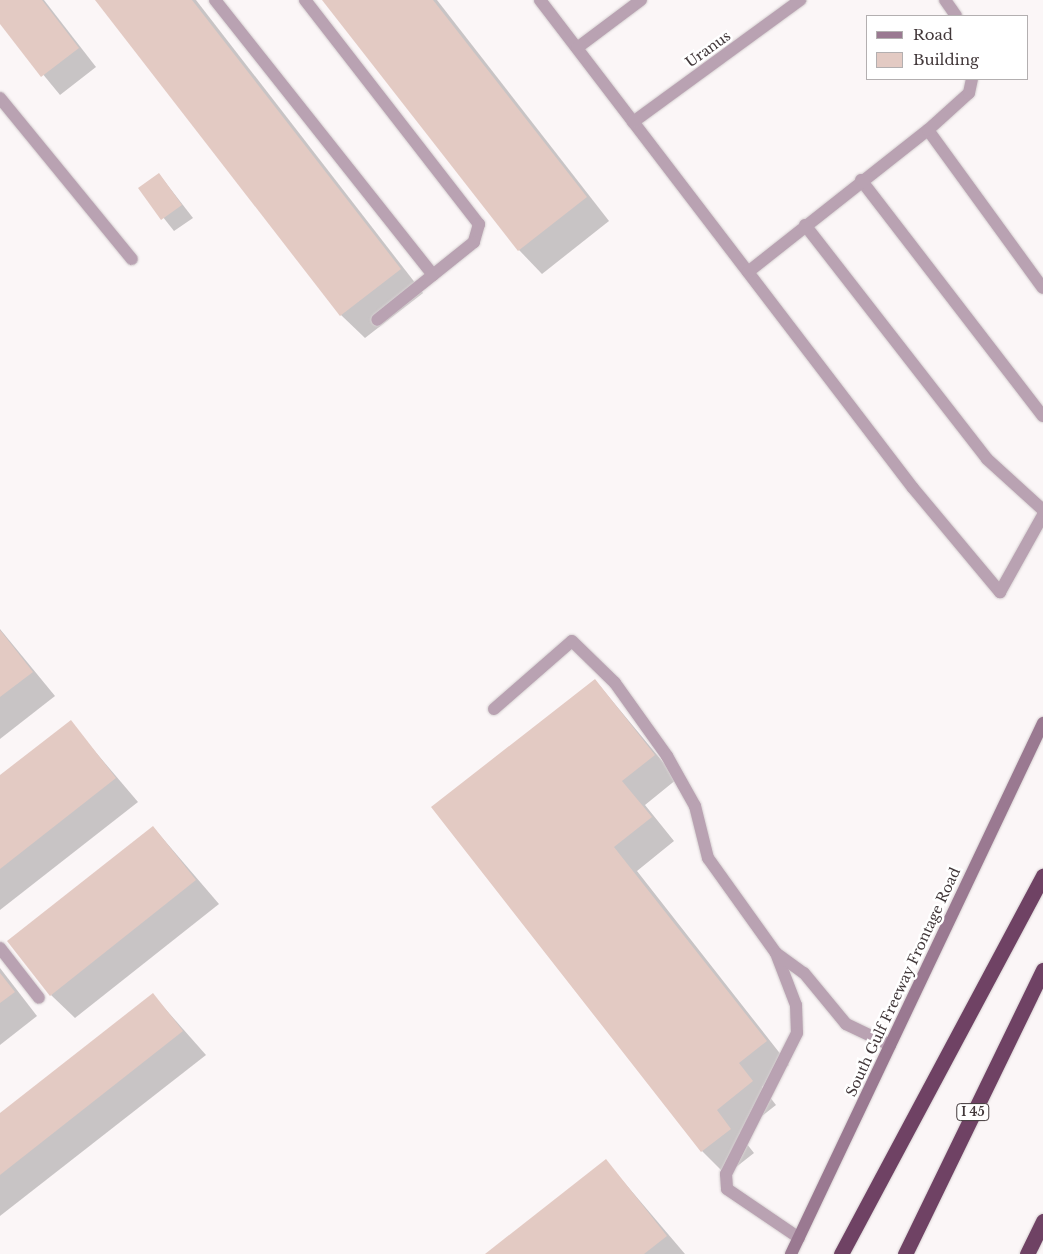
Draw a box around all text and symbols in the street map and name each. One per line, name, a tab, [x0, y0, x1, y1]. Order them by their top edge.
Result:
legend	[866, 15, 1028, 80]
text: Road	[913, 25, 953, 44]
street label: Uranus	[682, 27, 734, 71]
text: Building	[913, 50, 979, 69]
street label: South Gulf Freeway Frontage Road	[842, 864, 964, 1100]
road number: I 45	[956, 1102, 990, 1122]

